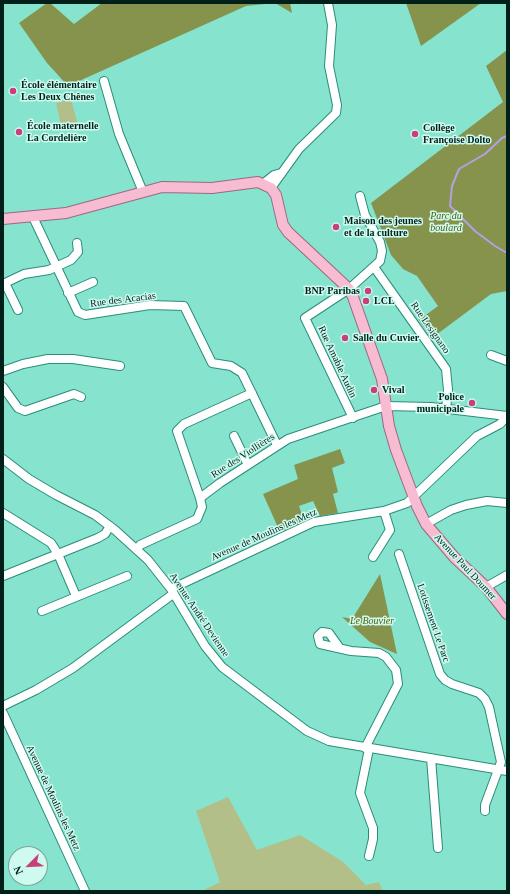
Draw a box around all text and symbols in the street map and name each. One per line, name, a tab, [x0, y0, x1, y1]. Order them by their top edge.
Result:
place label: École élémentaire Les Deux Chênes	[21, 79, 97, 102]
marker: École élémentaire Les Deux Chênes	[8, 86, 18, 96]
place label: École maternelle La Cordelière	[27, 120, 98, 144]
place label: Collège Françoise Dolto	[423, 122, 490, 146]
marker: École maternelle La Cordelière	[14, 127, 24, 137]
marker: Collège Françoise Dolto	[410, 129, 420, 139]
park label: Parc du boulard	[430, 210, 462, 234]
place label: Maison des jeunes et de la culture	[344, 215, 422, 238]
marker: Maison des jeunes et de la culture	[331, 222, 341, 232]
place label: BNP Paribas	[305, 285, 360, 297]
marker: BNP Paribas	[363, 286, 373, 296]
street label: Rue des Acacias	[89, 290, 157, 310]
place label: LCL	[374, 295, 395, 307]
marker: LCL	[361, 296, 371, 306]
street label: Rue Lesignano	[408, 300, 452, 356]
street label: Rue Amable Audin	[315, 324, 359, 400]
place label: Salle du Cuvier	[353, 332, 419, 344]
marker: Salle du Cuvier	[340, 333, 350, 343]
place label: Vival	[382, 384, 404, 396]
marker: Vival	[369, 385, 379, 395]
place label: Police municipale	[417, 391, 464, 414]
marker: Police municipale	[467, 398, 477, 408]
street label: Rue des Viollières	[209, 431, 277, 481]
street label: Avenue de Moulins les Metz	[209, 506, 319, 564]
street label: Avenue Paul Doumer	[431, 531, 499, 603]
street label: Avenue André Devienne	[166, 571, 232, 659]
street label: Lotissement Le Parc	[414, 582, 452, 664]
park label: Le Bouvier	[350, 615, 394, 627]
street label: Avenue de Moulins les Metz	[23, 743, 83, 853]
north arrow	[8, 846, 48, 886]
text: N	[11, 864, 25, 877]

